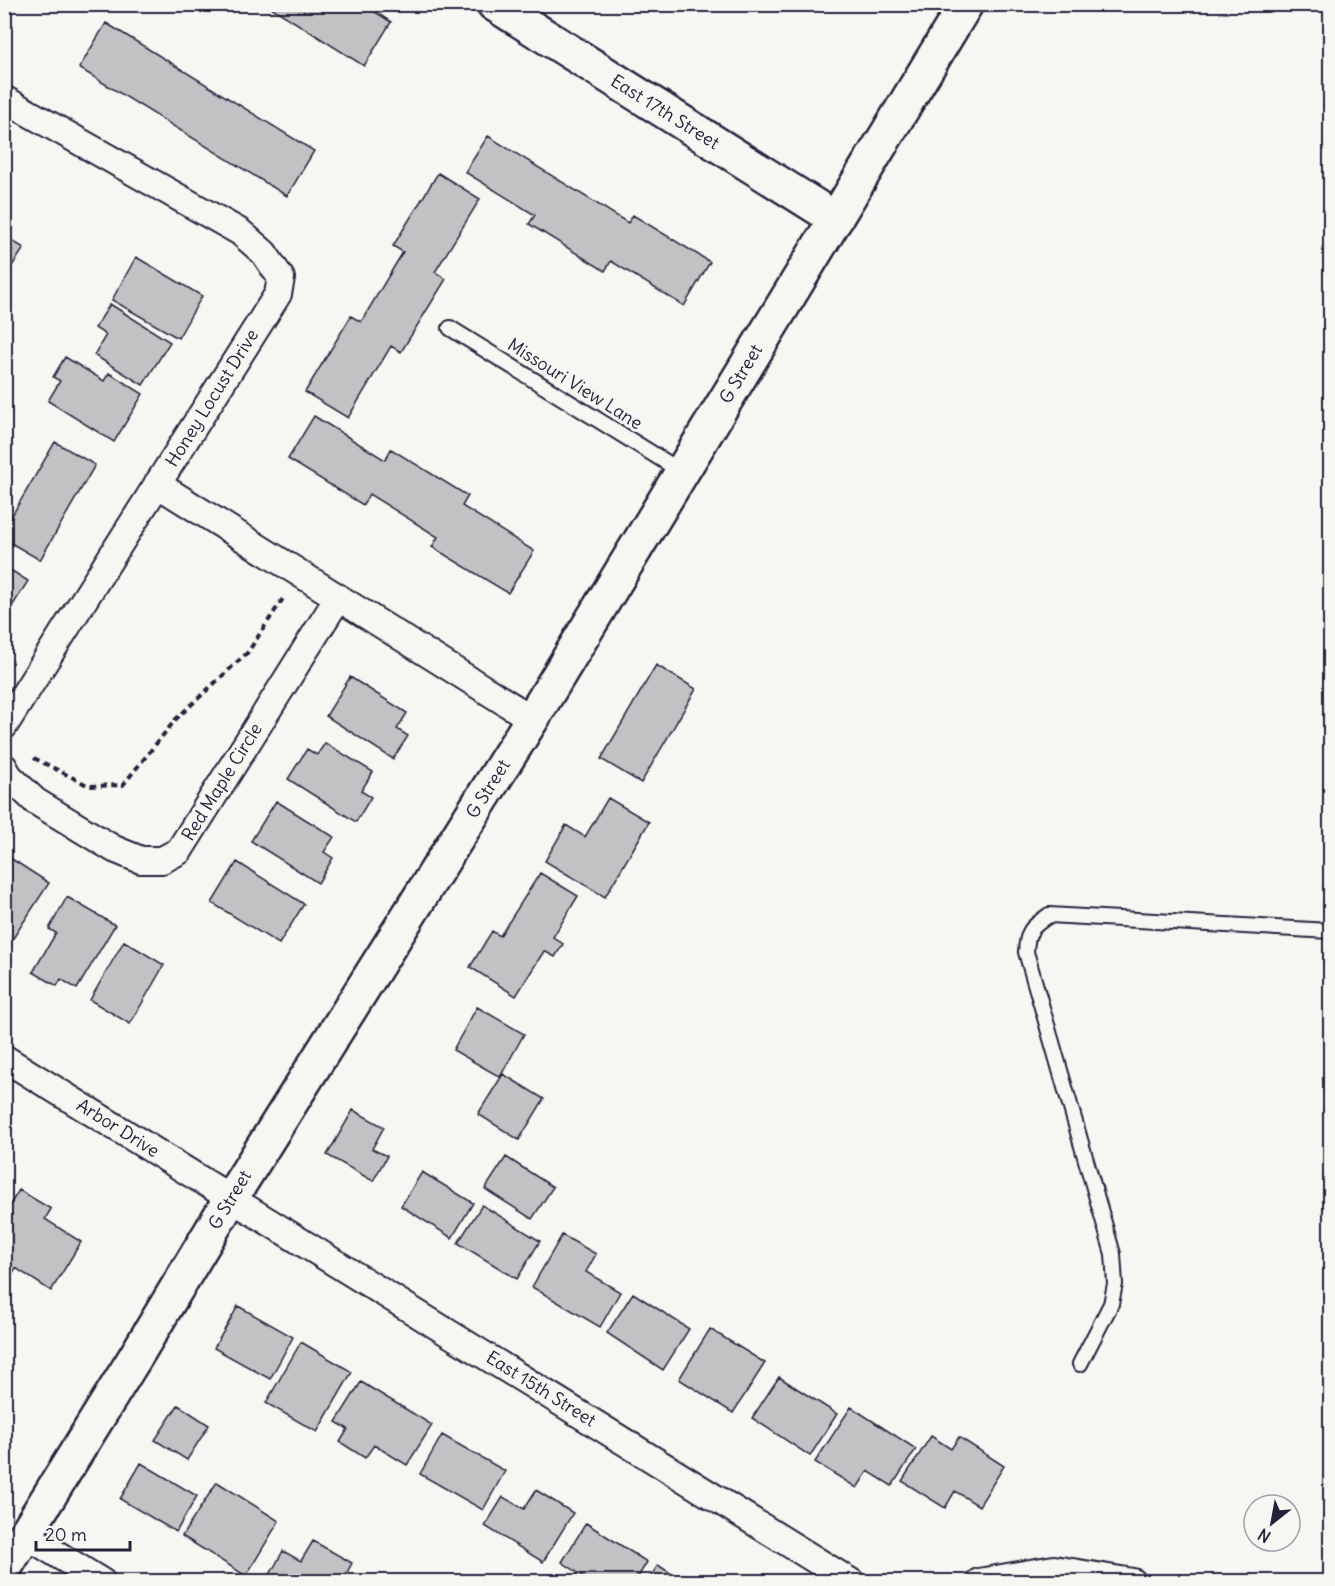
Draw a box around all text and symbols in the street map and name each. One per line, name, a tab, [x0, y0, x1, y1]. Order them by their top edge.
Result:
street label: East 17th Street	[607, 69, 724, 154]
street label: Honey Locust Drive	[160, 325, 263, 471]
street label: Missouri View Lane	[504, 333, 647, 434]
street label: G Street	[714, 340, 767, 408]
street label: Red Maple Circle	[176, 719, 267, 845]
street label: G Street	[461, 755, 515, 823]
street label: Arbor Drive	[73, 1093, 164, 1162]
street label: G Street	[203, 1166, 256, 1234]
street label: East 15th Street	[482, 1346, 601, 1432]
north arrow	[1242, 1493, 1302, 1553]
scale bar	[36, 1514, 130, 1552]
text: 20 m	[45, 1523, 87, 1546]
text: N	[1254, 1524, 1274, 1547]

